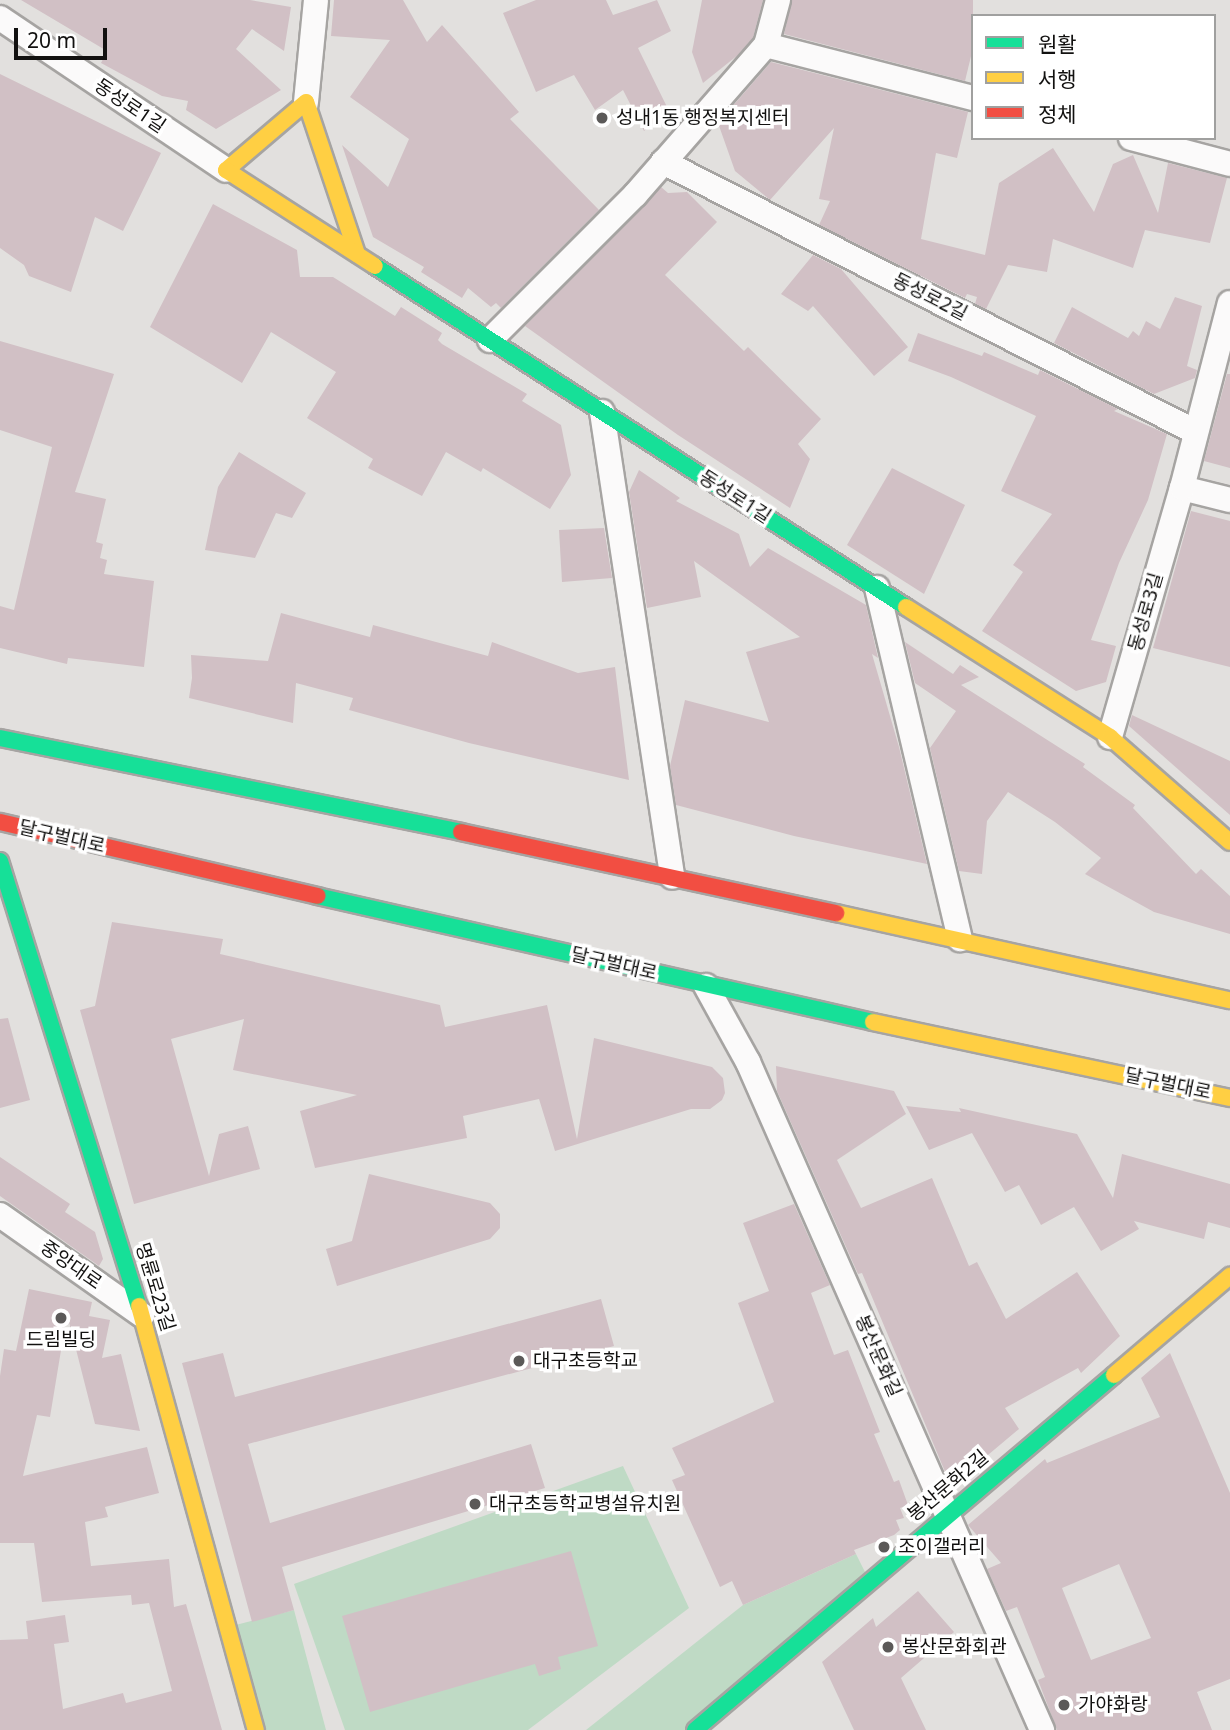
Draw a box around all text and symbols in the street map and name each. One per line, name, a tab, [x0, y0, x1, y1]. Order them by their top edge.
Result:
scale bar	[18, 14, 110, 58]
legend	[971, 14, 1216, 140]
text: 20 m	[27, 26, 76, 54]
text: 원활	[1038, 30, 1077, 58]
text: 서행	[1038, 65, 1077, 93]
street label: 동성로1길	[90, 74, 170, 138]
text: 정체	[1038, 100, 1077, 128]
place label: 성내1동 행정복지센터	[616, 107, 789, 129]
marker: 성내1동 행정복지센터	[594, 110, 610, 126]
street label: 동성로2길	[889, 269, 971, 325]
street label: 동성로1길	[695, 465, 775, 529]
street label: 동성로3길	[1124, 570, 1168, 654]
street label: 달구벌대로	[17, 816, 107, 858]
street label: 달구벌대로	[569, 943, 659, 985]
street label: 달구벌대로	[1123, 1064, 1213, 1104]
street label: 중앙대로	[36, 1236, 106, 1294]
street label: 명륜로23길	[131, 1240, 179, 1334]
marker: 드림빌딩	[53, 1310, 69, 1326]
street label: 봉산문화길	[850, 1311, 906, 1401]
place label: 드림빌딩	[26, 1329, 96, 1351]
place label: 대구초등학교	[533, 1350, 638, 1372]
marker: 대구초등학교	[511, 1353, 527, 1369]
street label: 봉산문화2길	[903, 1446, 993, 1526]
place label: 대구초등학교병설유치원	[489, 1493, 681, 1515]
marker: 대구초등학교병설유치원	[467, 1496, 483, 1512]
place label: 조이갤러리	[898, 1536, 985, 1558]
marker: 조이갤러리	[876, 1539, 892, 1555]
place label: 봉산문화회관	[902, 1636, 1007, 1658]
marker: 봉산문화회관	[880, 1639, 896, 1655]
place label: 가야화랑	[1078, 1694, 1148, 1716]
marker: 가야화랑	[1056, 1697, 1072, 1713]

